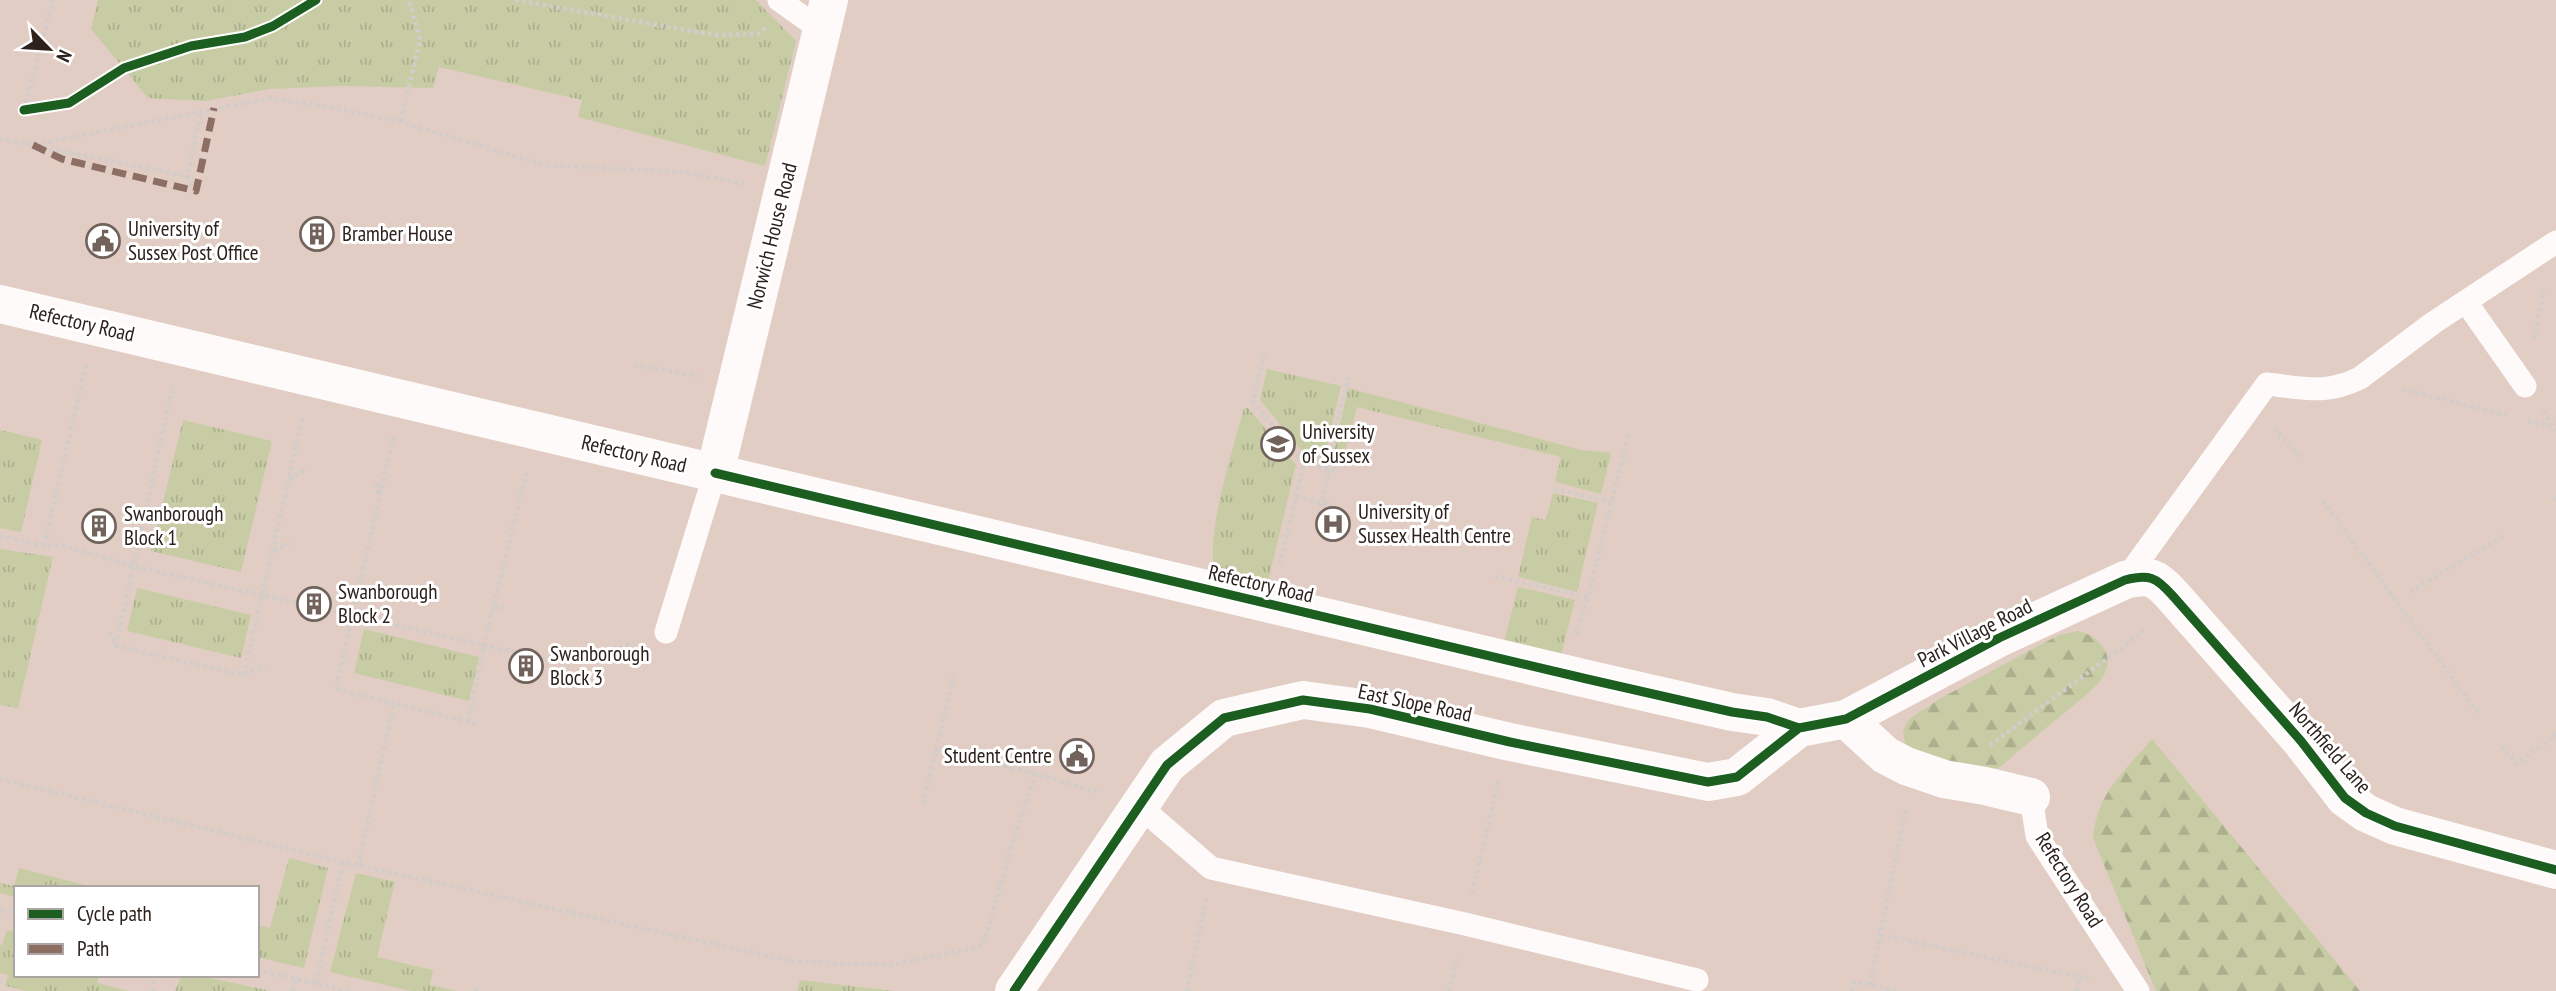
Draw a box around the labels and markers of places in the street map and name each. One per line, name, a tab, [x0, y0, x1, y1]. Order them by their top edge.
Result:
place label: University of Sussex Post Office	[128, 215, 258, 266]
building icon: Bramber House	[298, 215, 336, 253]
place label: Bramber House	[342, 220, 453, 247]
public building icon: University of Sussex Post Office	[84, 222, 122, 260]
place label: University of Sussex	[1302, 418, 1375, 469]
school or university icon: University of Sussex	[1259, 425, 1297, 463]
place label: University of Sussex Health Centre	[1358, 498, 1511, 549]
place label: Swanborough Block 1	[124, 500, 223, 551]
hospital icon: University of Sussex Health Centre	[1314, 505, 1352, 543]
building icon: Swanborough Block 1	[80, 507, 118, 545]
place label: Swanborough Block 2	[338, 578, 437, 629]
building icon: Swanborough Block 2	[295, 585, 333, 623]
place label: Swanborough Block 3	[550, 640, 649, 691]
building icon: Swanborough Block 3	[507, 647, 545, 685]
public building icon: Student Centre	[1058, 737, 1096, 775]
place label: Student Centre	[944, 742, 1052, 769]

